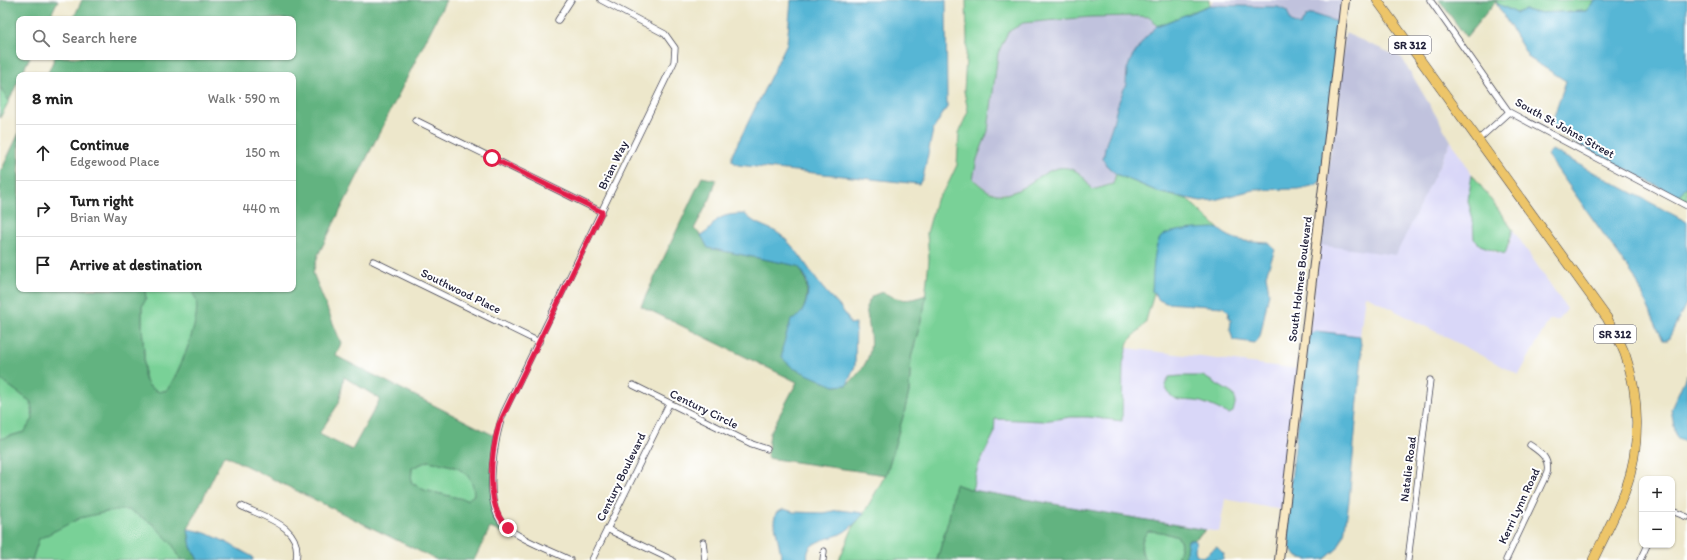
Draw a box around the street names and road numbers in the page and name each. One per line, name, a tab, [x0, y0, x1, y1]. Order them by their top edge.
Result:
road number: SR 312	[1389, 36, 1431, 54]
street label: South St Johns Street	[1513, 95, 1618, 161]
street label: Brian Way	[595, 138, 631, 192]
street label: South Holmes Boulevard	[1285, 215, 1315, 343]
street label: Southwood Place	[419, 266, 504, 317]
road number: SR 312	[1594, 325, 1636, 343]
street label: Century Circle	[668, 386, 741, 432]
street label: Century Boulevard	[593, 430, 649, 524]
street label: Natalie Road	[1397, 435, 1419, 502]
street label: Kerri Lynn Road	[1495, 465, 1543, 546]

